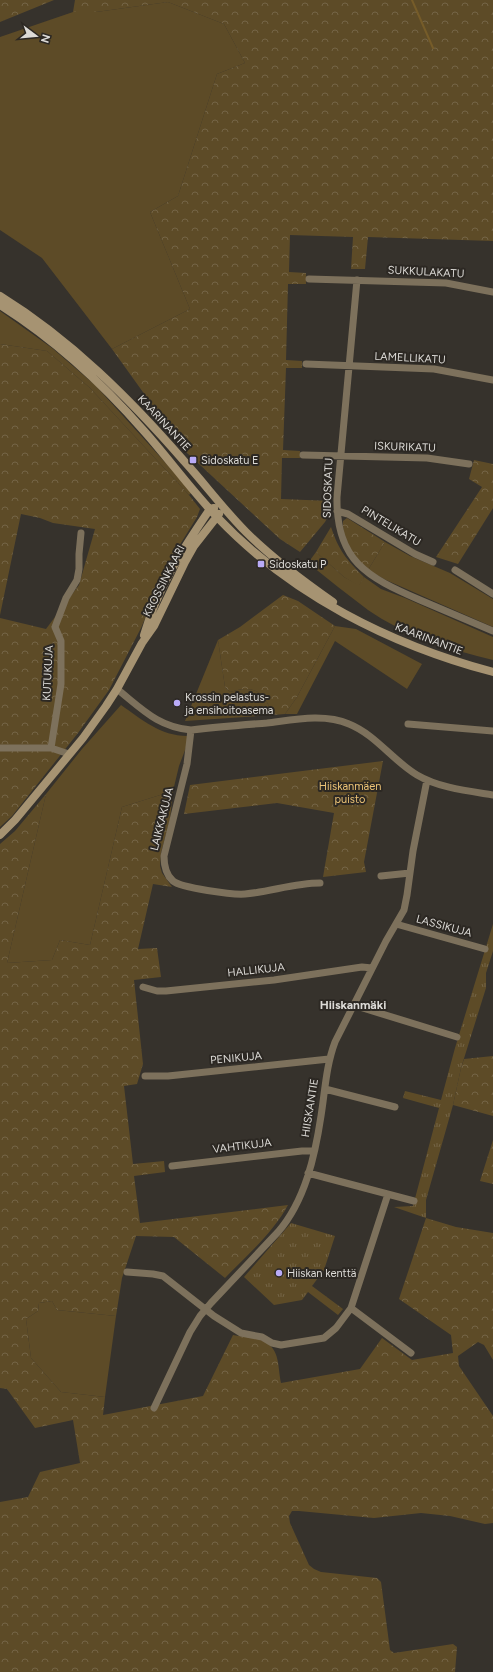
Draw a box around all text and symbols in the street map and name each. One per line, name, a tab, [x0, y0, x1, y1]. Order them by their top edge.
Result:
north arrow	[16, 16, 56, 56]
text: N	[38, 33, 53, 45]
street label: SUKKULAKATU	[387, 264, 465, 280]
street label: LAMELLIKATU	[374, 350, 446, 366]
street label: KAARINANTIE	[135, 392, 193, 454]
street label: ISKURIKATU	[374, 439, 436, 455]
place label: Sidoskatu E	[201, 454, 259, 467]
marker: Sidoskatu E	[188, 455, 198, 465]
street label: SIDOSKATU	[320, 458, 336, 518]
street label: PINTELIKATU	[359, 503, 423, 549]
street label: KROSSINKAARI	[140, 543, 188, 619]
place label: Sidoskatu P	[269, 558, 327, 571]
marker: Sidoskatu P	[256, 559, 266, 569]
street label: KAARINANTIE	[393, 620, 465, 658]
street label: KUTUKUJA	[40, 644, 56, 701]
place label: Krossin pelastus- ja ensihoitoasema	[184, 691, 273, 717]
marker: Krossin pelastus- ja ensihoitoasema	[172, 698, 182, 708]
park label: Hiiskanmäen puisto	[319, 780, 381, 806]
street label: LAIKKAKUJA	[148, 786, 176, 852]
street label: LASSIKUJA	[415, 912, 474, 940]
street label: HALLIKUJA	[227, 960, 286, 979]
district label: Hiiskanmäki	[320, 998, 386, 1012]
street label: PENIKUJA	[210, 1049, 263, 1067]
street label: HIISKANTIE	[299, 1078, 321, 1138]
street label: VAHTIKUJA	[212, 1136, 273, 1156]
place label: Hiiskan kenttä	[287, 1267, 356, 1280]
marker: Hiiskan kenttä	[274, 1268, 284, 1278]

